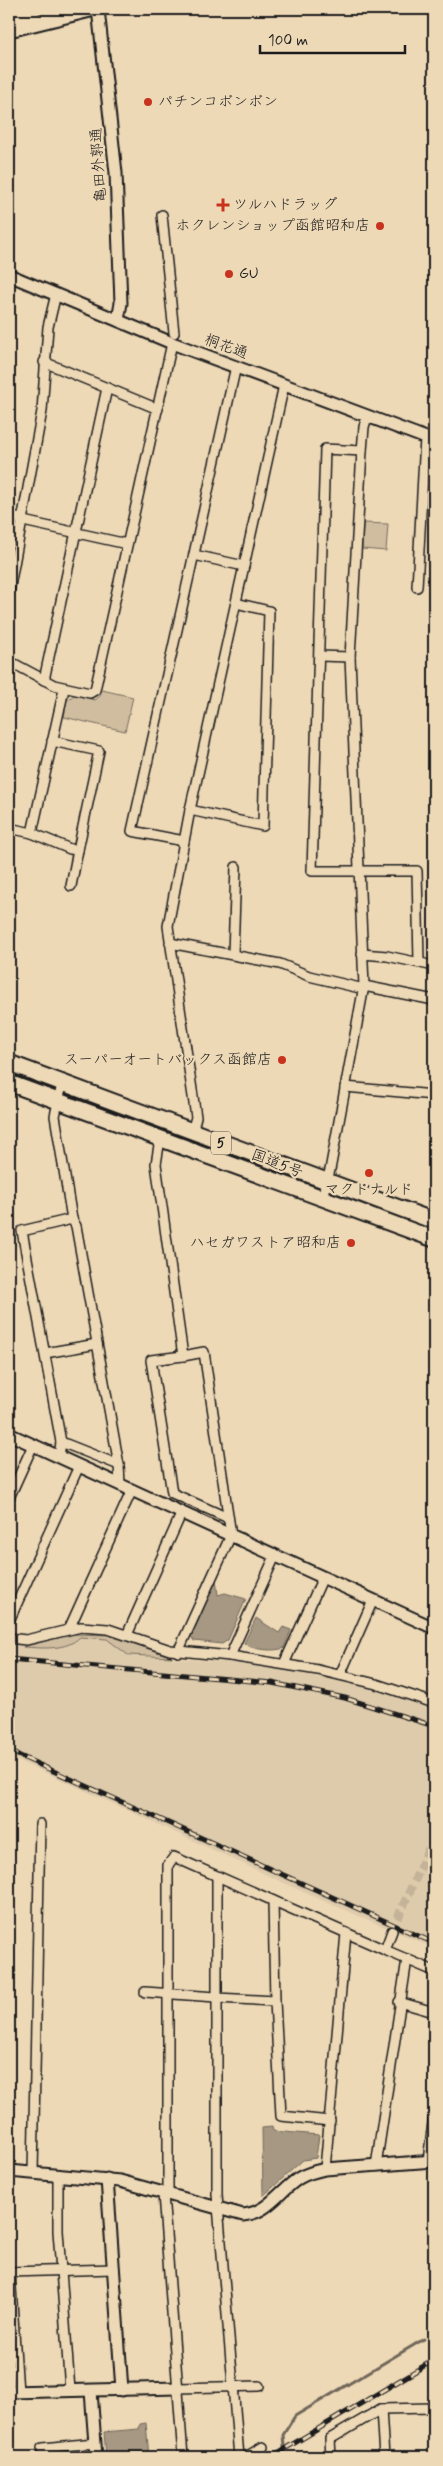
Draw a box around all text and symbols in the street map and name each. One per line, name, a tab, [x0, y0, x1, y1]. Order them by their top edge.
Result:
scale bar	[260, 22, 406, 54]
text: 100 m	[268, 31, 308, 51]
place label: パチンコボンボン	[158, 92, 278, 112]
marker: パチンコボンボン	[142, 96, 154, 108]
street label: 亀田外郭通	[86, 127, 112, 203]
place label: ツルハドラッグ	[233, 195, 337, 215]
marker: ツルハドラッグ	[217, 199, 229, 211]
place label: ホクレンショップ函館昭和店	[176, 216, 370, 236]
marker: ホクレンショップ函館昭和店	[374, 220, 386, 232]
place label: GU	[239, 264, 259, 284]
marker: GU	[223, 268, 235, 280]
street label: 桐花通	[201, 330, 251, 364]
place label: スーパーオートバックス函館店	[64, 1050, 272, 1070]
marker: スーパーオートバックス函館店	[276, 1054, 288, 1066]
road number: 5	[211, 1132, 231, 1154]
street label: 国道5号	[248, 1145, 306, 1183]
marker: マクドナルド	[363, 1167, 375, 1179]
place label: マクドナルド	[325, 1180, 413, 1200]
place label: ハセガワストア昭和店	[190, 1233, 341, 1253]
marker: ハセガワストア昭和店	[345, 1237, 357, 1249]

